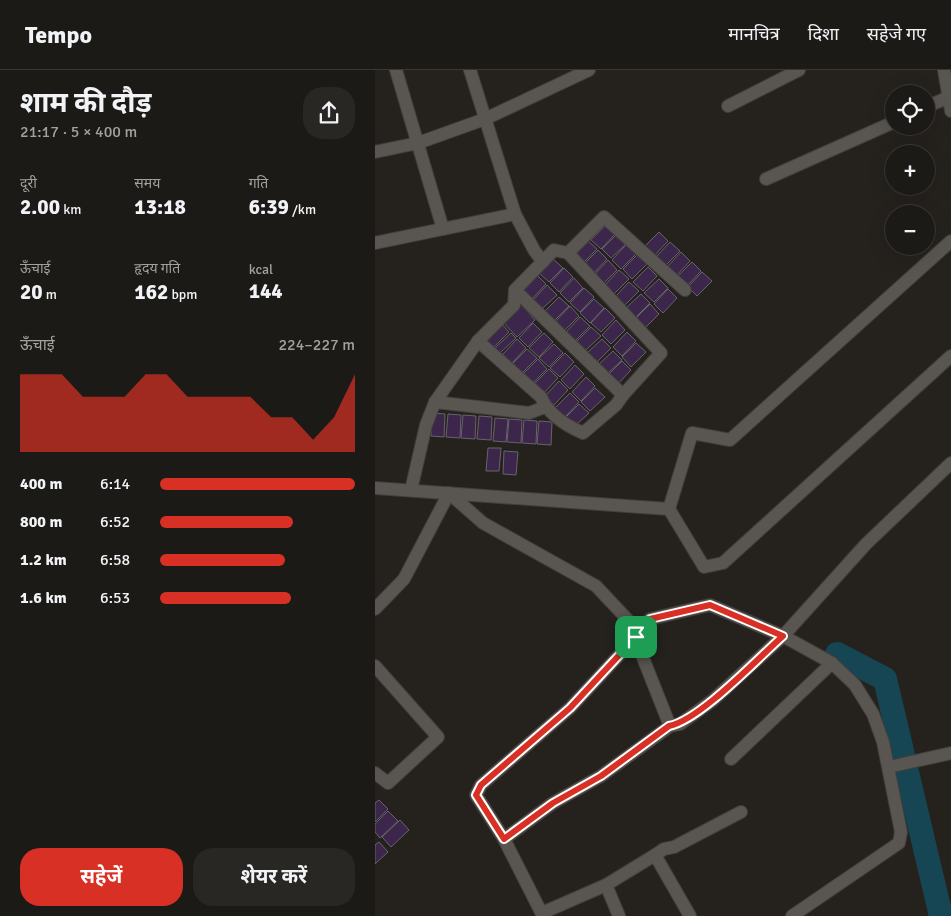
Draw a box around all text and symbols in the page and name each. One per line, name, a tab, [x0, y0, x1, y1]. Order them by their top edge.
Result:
text: Tempo	[25, 20, 92, 50]
text: मानचित्र	[728, 23, 780, 45]
text: दिशा	[808, 23, 839, 45]
text: सहेजे गए	[867, 23, 926, 45]
map controls	[885, 85, 935, 255]
button: locate	[885, 85, 935, 135]
text: शाम की दौड़	[20, 86, 151, 120]
button: share	[303, 87, 355, 139]
text: 21:17 · 5 × 400 m	[20, 122, 137, 142]
button: +	[885, 145, 935, 195]
text: दूरी	[20, 175, 37, 192]
text: समय	[134, 175, 160, 192]
text: गति	[249, 175, 268, 192]
text: 2.00	[20, 194, 60, 220]
text: 13:18	[134, 194, 186, 220]
text: 6:39	[249, 194, 289, 220]
text: km	[60, 201, 81, 218]
text: /km	[289, 201, 316, 218]
button: −	[885, 205, 935, 255]
text: ऊँचाई	[20, 260, 50, 277]
text: हृदय गति	[134, 260, 180, 277]
text: kcal	[249, 261, 273, 278]
text: 144	[249, 278, 283, 304]
text: 20	[20, 279, 43, 305]
text: 162	[134, 279, 168, 305]
text: m	[43, 286, 57, 303]
text: bpm	[168, 286, 197, 303]
text: ऊँचाई	[20, 335, 55, 355]
text: 224–227 m	[278, 335, 355, 355]
text: 400 m	[20, 474, 62, 494]
text: 6:14	[100, 474, 130, 494]
text: 800 m	[20, 512, 62, 532]
text: 6:52	[100, 512, 130, 532]
text: 1.2 km	[20, 550, 67, 570]
text: 6:58	[100, 550, 130, 570]
text: 1.6 km	[20, 588, 67, 608]
text: 6:53	[100, 588, 130, 608]
pin	[615, 616, 657, 658]
icon: arrive	[622, 623, 650, 651]
button: सहेजें	[20, 848, 183, 906]
button: शेयर करें	[193, 848, 355, 906]

